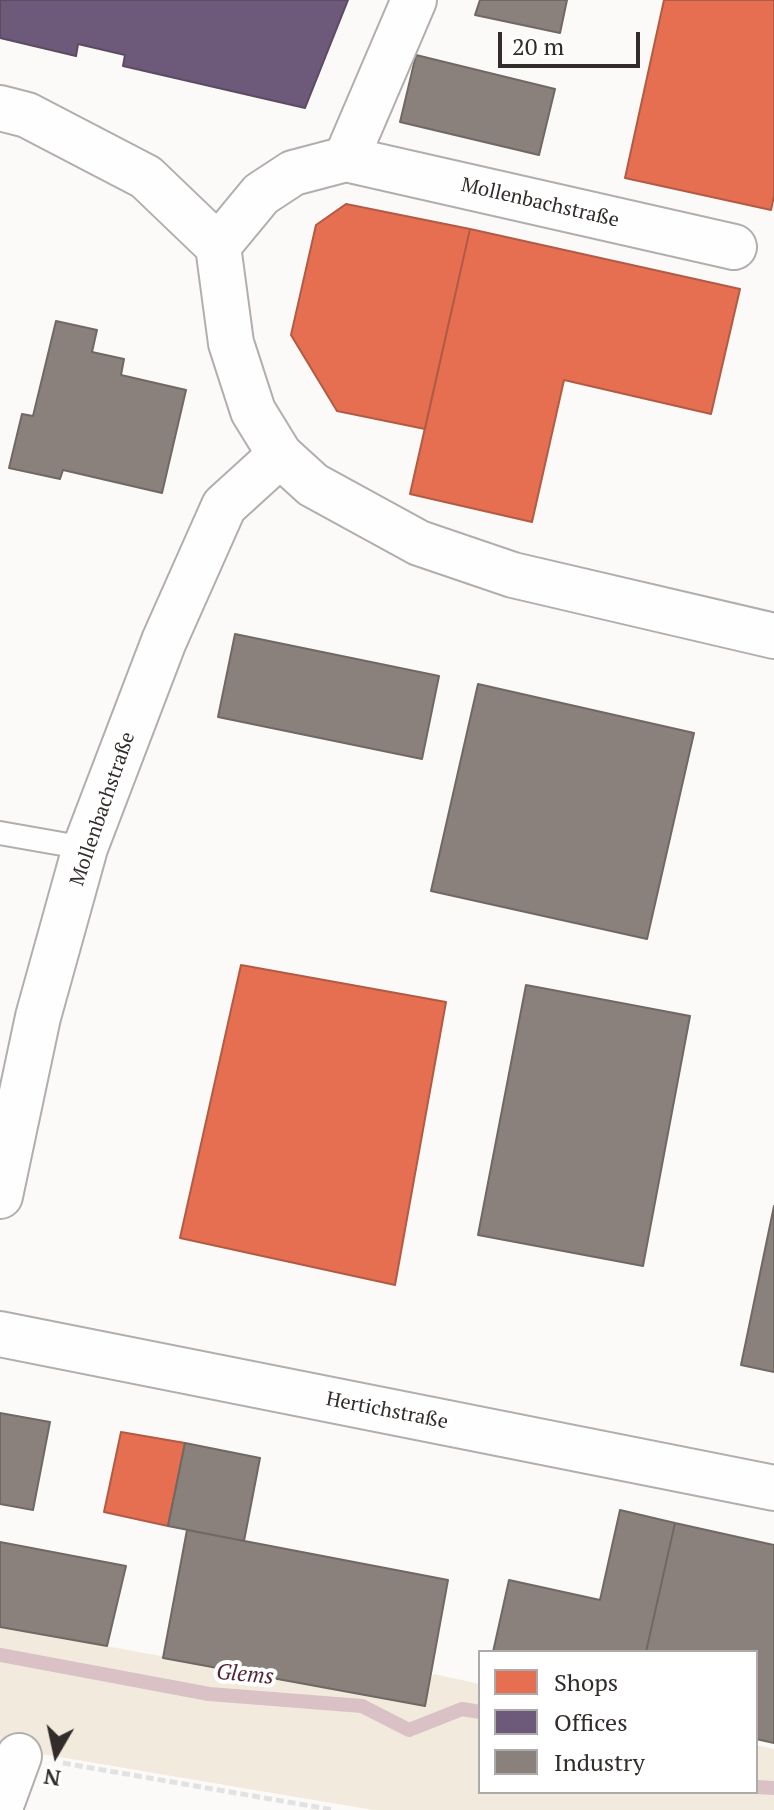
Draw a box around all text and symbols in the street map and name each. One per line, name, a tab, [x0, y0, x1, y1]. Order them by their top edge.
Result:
scale bar	[502, 16, 644, 66]
text: 20 m	[512, 30, 564, 62]
street label: Mollenbachstraße	[459, 173, 621, 233]
street label: Mollenbachstraße	[65, 729, 141, 889]
street label: Hertichstraße	[324, 1387, 450, 1435]
legend	[478, 1650, 758, 1794]
water label: Glems	[215, 1659, 275, 1691]
text: Shops	[554, 1666, 618, 1698]
text: Offices	[554, 1706, 628, 1738]
north arrow	[16, 1714, 96, 1794]
text: Industry	[554, 1746, 645, 1778]
text: N	[42, 1763, 63, 1794]

